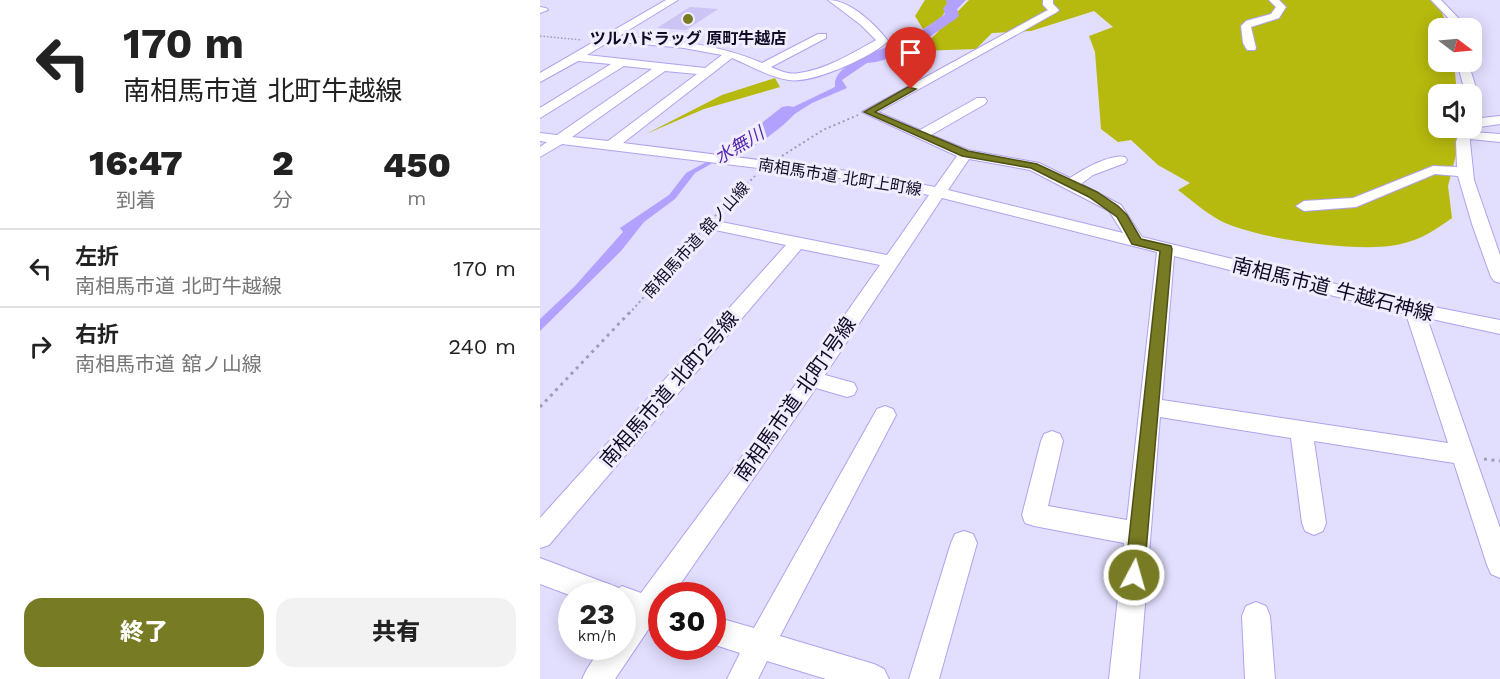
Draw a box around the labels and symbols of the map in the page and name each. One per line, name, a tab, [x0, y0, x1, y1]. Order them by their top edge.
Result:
marker: ツルハドラッグ 原町牛越店	[681, 12, 695, 26]
north arrow	[1428, 18, 1482, 72]
pin	[885, 27, 936, 89]
place label: ツルハドラッグ 原町牛越店	[590, 29, 786, 48]
water label: 水無川	[710, 121, 769, 168]
street label: 南相馬市道 北町上町線	[757, 155, 923, 199]
street label: 南相馬市道 舘ノ山線	[639, 178, 753, 302]
street label: 南相馬市道 牛越石神線	[1230, 252, 1436, 326]
street label: 南相馬市道 北町2号線	[595, 306, 743, 472]
street label: 南相馬市道 北町1号線	[729, 312, 861, 486]
position arrow	[1102, 543, 1166, 607]
speed limit sign: 30	[648, 582, 726, 660]

